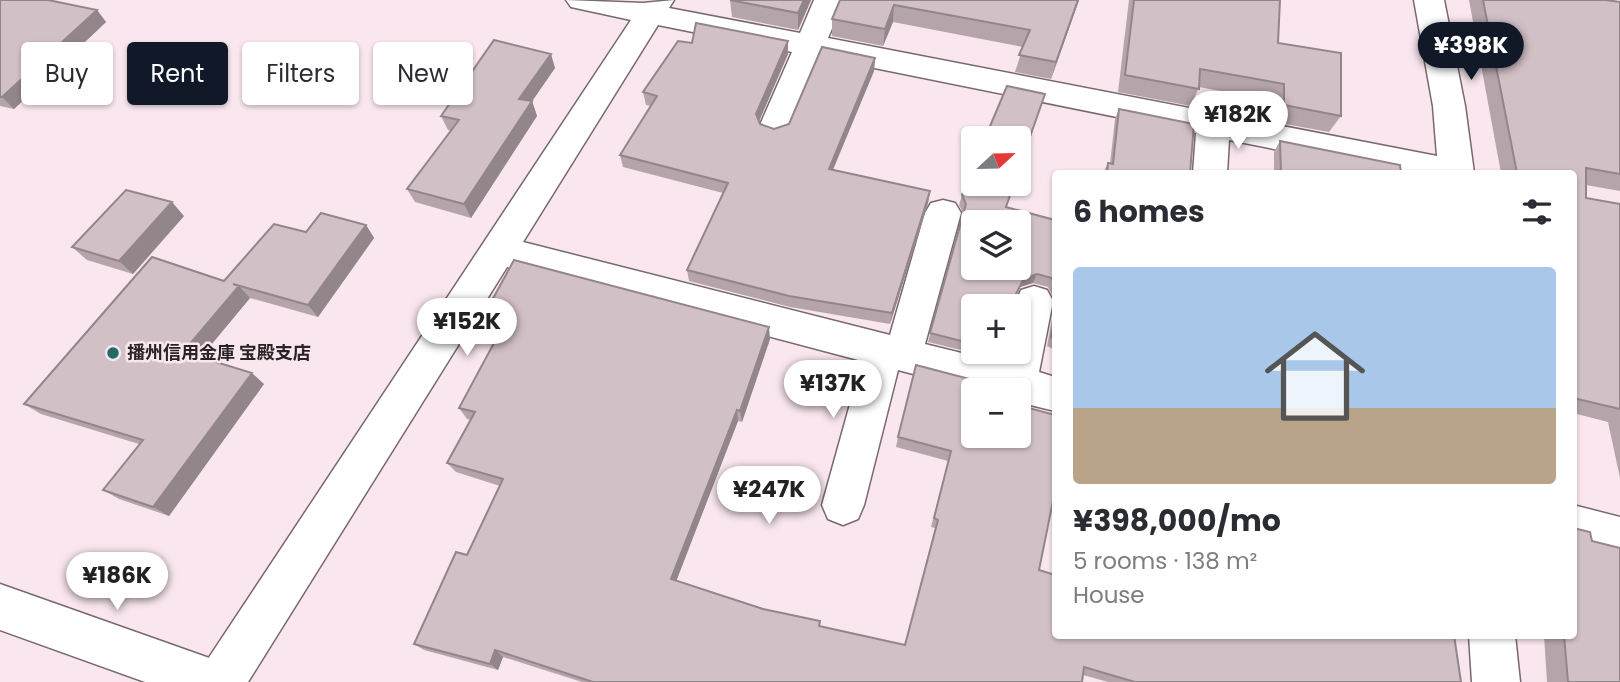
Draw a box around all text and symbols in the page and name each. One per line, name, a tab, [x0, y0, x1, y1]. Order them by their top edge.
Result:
pin: ¥398K	[1422, 22, 1520, 82]
text: ¥398K	[1434, 29, 1508, 61]
chip: Buy	[21, 42, 113, 105]
chip: Rent	[127, 42, 228, 105]
chip: Filters	[242, 42, 359, 105]
chip: New	[373, 42, 473, 105]
pin: ¥182K	[1189, 92, 1287, 151]
text: ¥182K	[1204, 98, 1272, 130]
north arrow	[961, 126, 1031, 196]
map controls	[961, 126, 1031, 448]
text: 6 homes	[1073, 190, 1205, 233]
icon: filters	[1518, 193, 1556, 231]
button: layers	[961, 210, 1031, 280]
button: +	[961, 294, 1031, 364]
pin: ¥152K	[418, 298, 516, 358]
text: ¥152K	[433, 305, 501, 337]
icon: home	[1252, 313, 1378, 439]
place label: 播州信用金庫 宝殿支店	[127, 340, 311, 365]
marker: 播州信用金庫 宝殿支店	[105, 345, 121, 361]
pin: ¥137K	[784, 360, 882, 420]
text: ¥137K	[800, 367, 866, 399]
button: −	[961, 378, 1031, 448]
pin: ¥247K	[720, 466, 818, 526]
text: ¥247K	[733, 473, 805, 505]
text: ¥398,000/mo	[1073, 499, 1281, 542]
text: 5 rooms · 138 m²	[1073, 545, 1257, 577]
pin: ¥186K	[68, 552, 166, 612]
text: ¥186K	[82, 559, 152, 591]
text: House	[1073, 579, 1145, 611]

